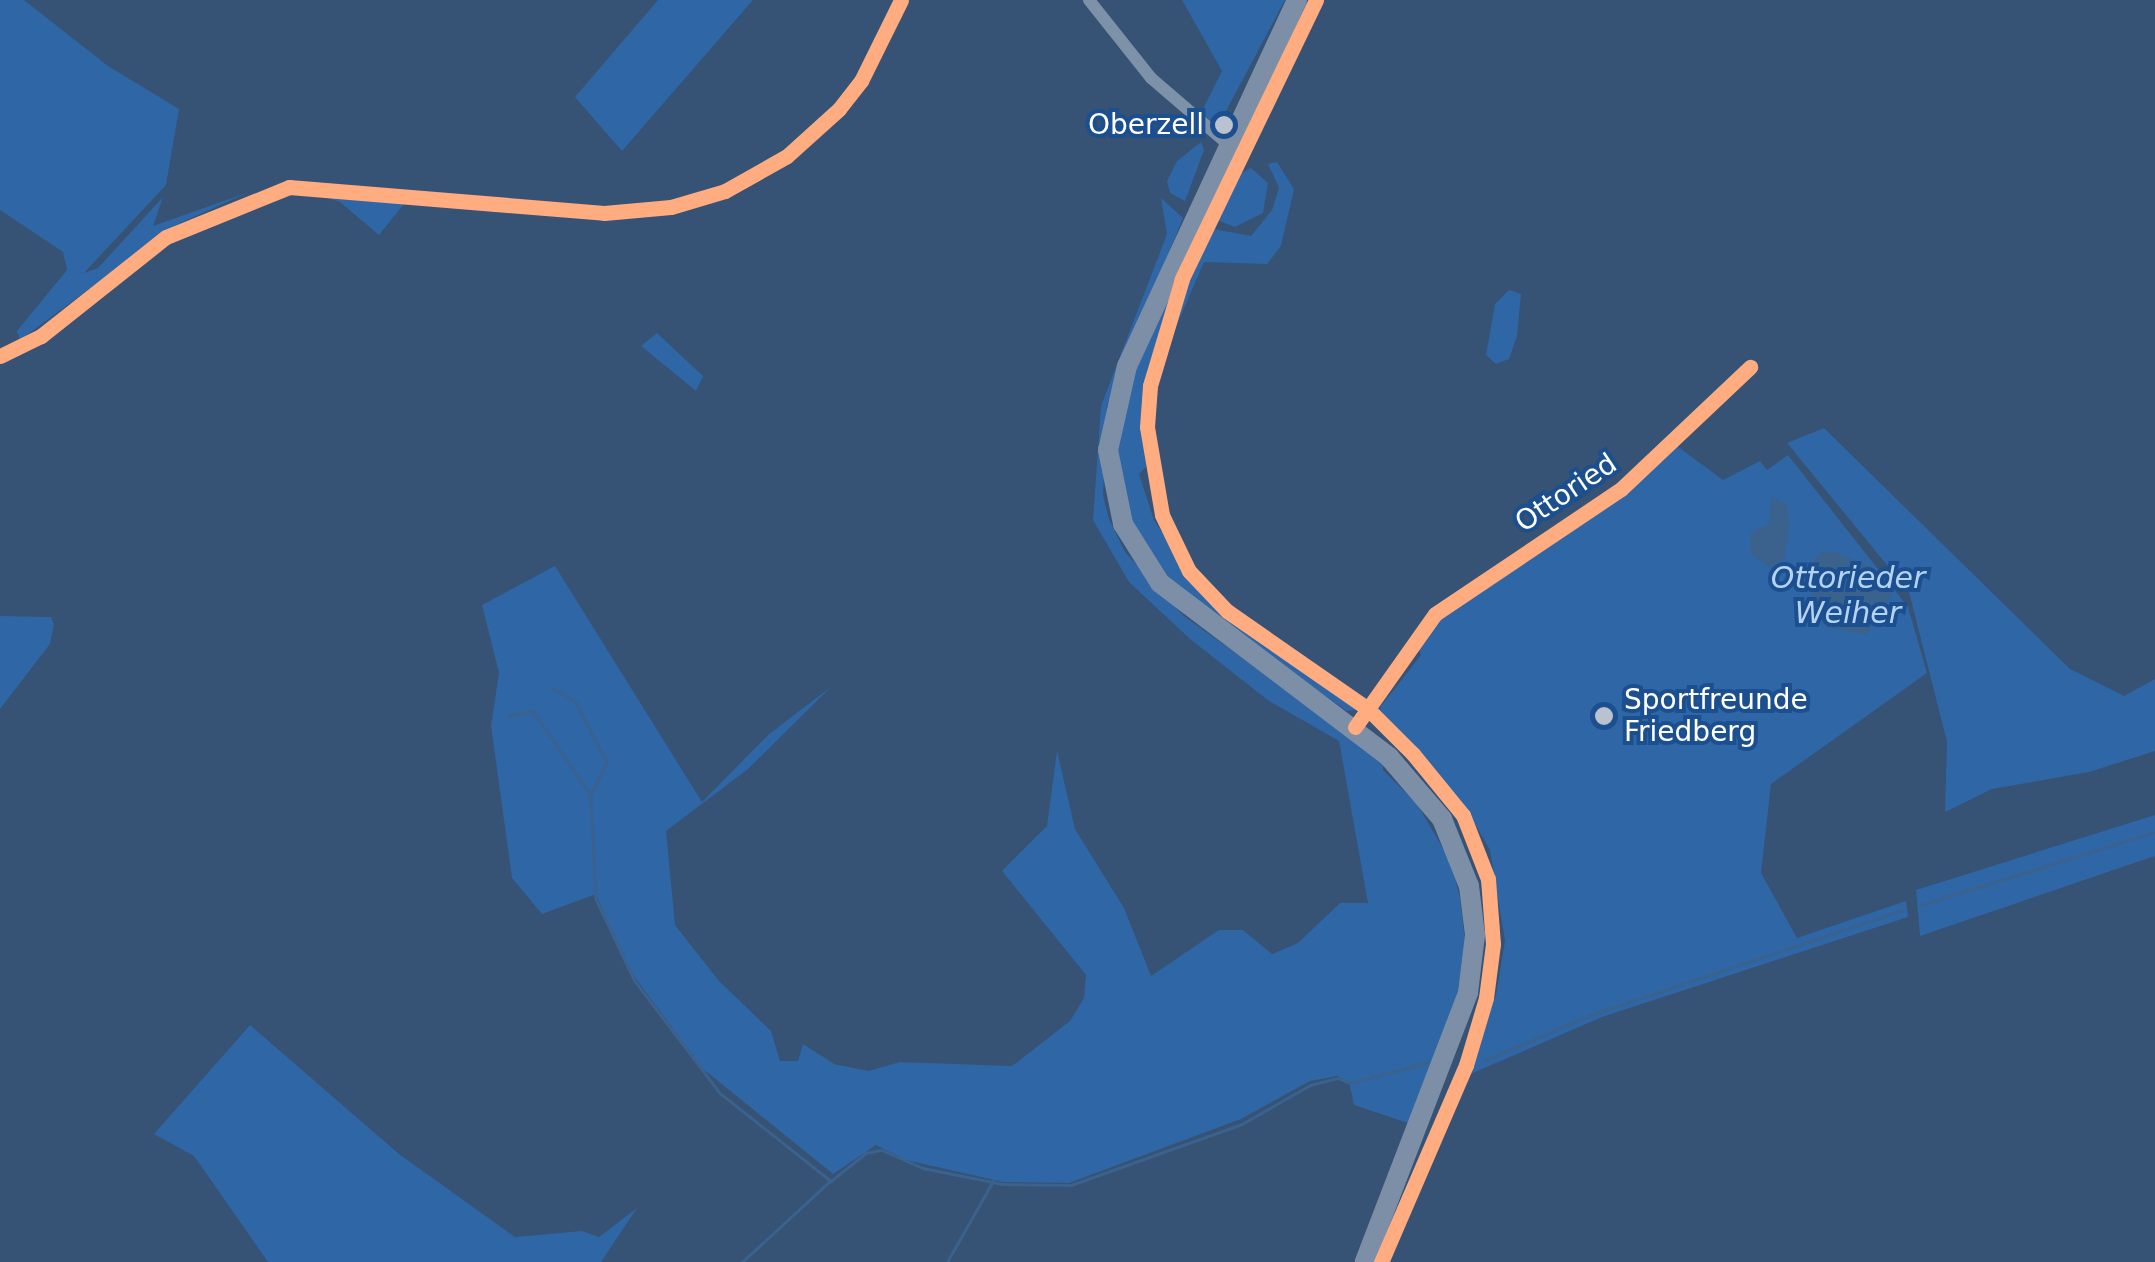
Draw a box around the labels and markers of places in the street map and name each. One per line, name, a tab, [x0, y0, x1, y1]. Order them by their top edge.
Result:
place label: Oberzell	[1088, 108, 1204, 142]
marker: Oberzell	[1213, 114, 1235, 136]
place label: Sportfreunde Friedberg	[1624, 683, 1808, 749]
marker: Sportfreunde Friedberg	[1593, 705, 1615, 727]

